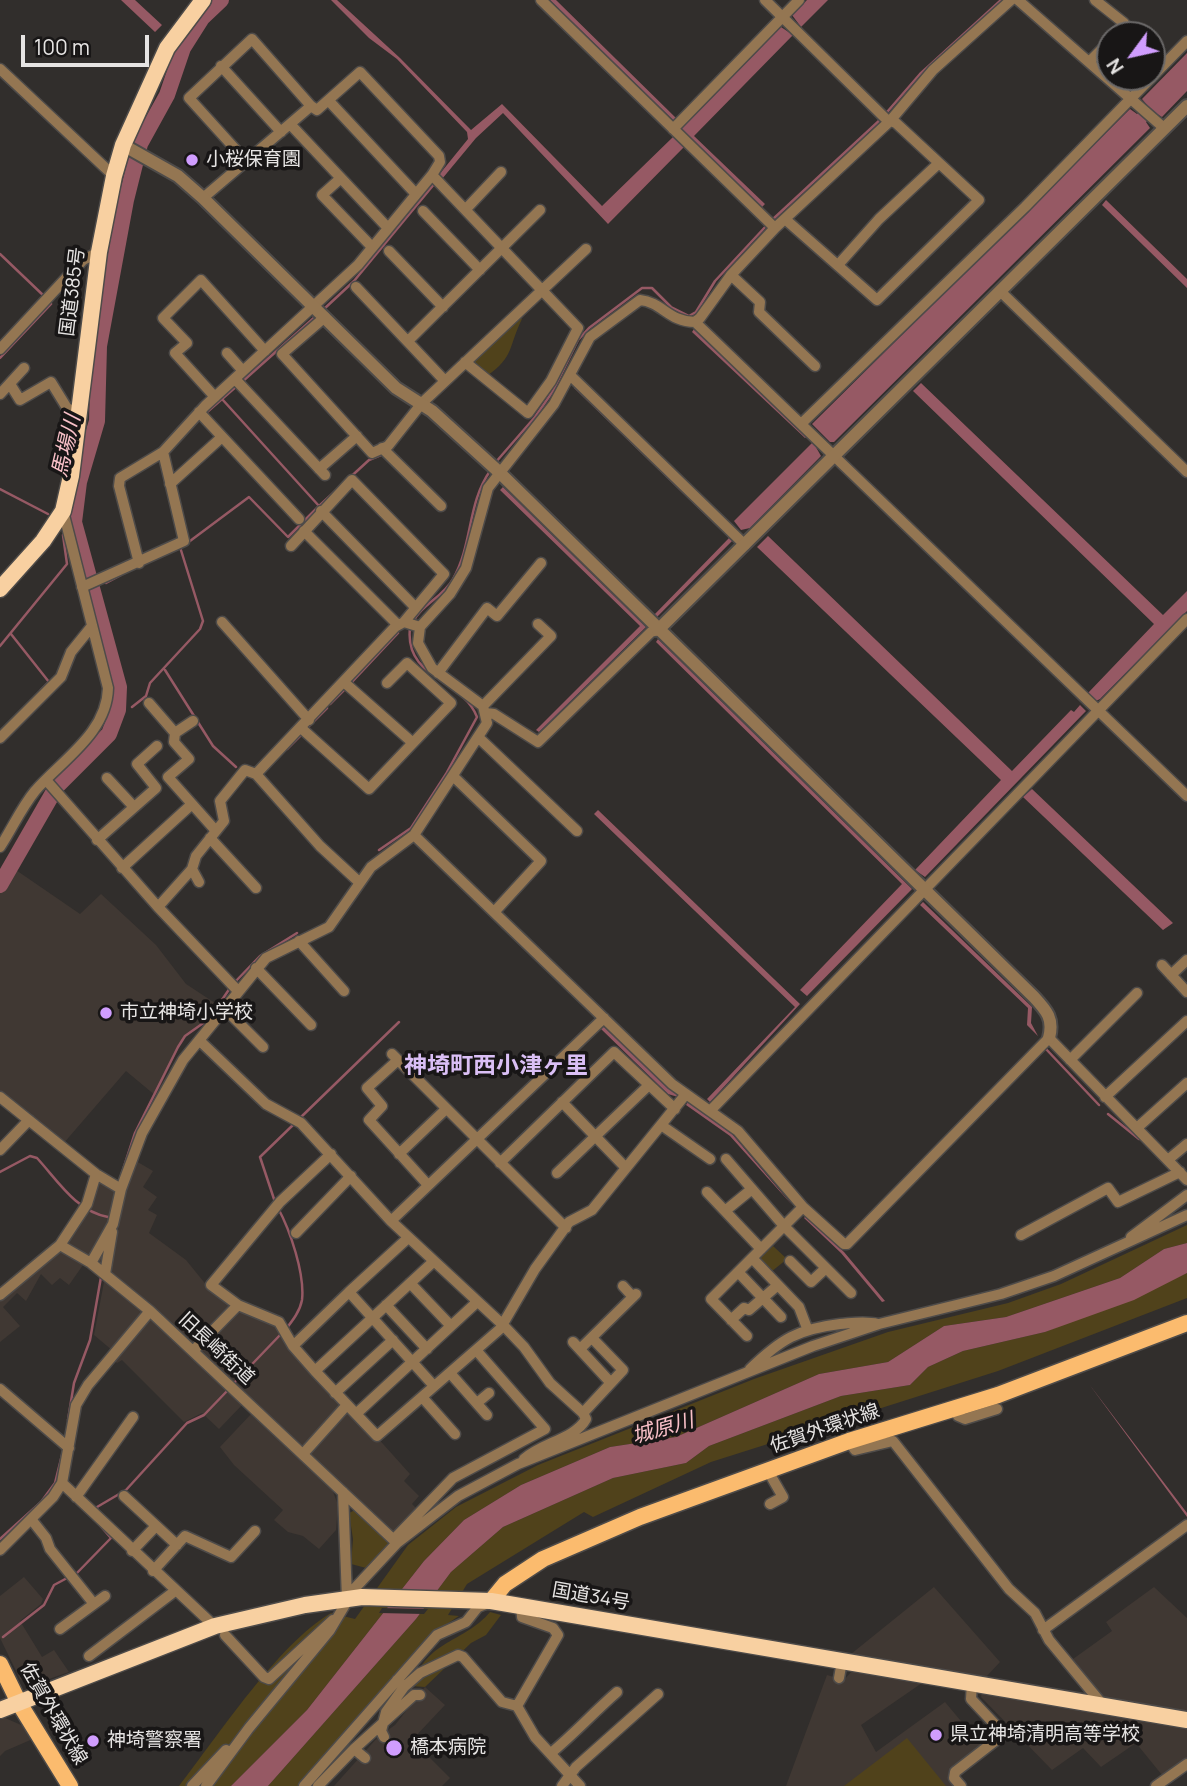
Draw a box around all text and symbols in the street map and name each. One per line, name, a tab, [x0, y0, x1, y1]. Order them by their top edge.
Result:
scale bar	[24, 21, 152, 65]
north arrow	[1096, 21, 1166, 91]
text: 100 m	[34, 33, 90, 61]
text: N	[1100, 54, 1130, 79]
place label: 小桜保育園	[206, 149, 301, 171]
marker: 小桜保育園	[184, 152, 200, 168]
street label: 国道385号	[56, 246, 90, 338]
water label: 馬場川	[48, 412, 86, 480]
place label: 市立神埼小学校	[120, 1002, 253, 1024]
marker: 市立神埼小学校	[98, 1005, 114, 1021]
district label: 神埼町西小津ヶ里	[404, 1053, 588, 1081]
street label: 旧長崎街道	[173, 1308, 259, 1390]
street label: 佐賀外環状線	[767, 1400, 883, 1458]
water label: 城原川	[629, 1408, 697, 1450]
street label: 国道34号	[550, 1579, 632, 1615]
street label: 佐賀外環状線	[15, 1659, 91, 1769]
place label: 県立神埼清明高等学校	[950, 1724, 1140, 1746]
marker: 県立神埼清明高等学校	[928, 1727, 944, 1743]
place label: 神埼警察署	[107, 1730, 202, 1752]
marker: 神埼警察署	[85, 1733, 101, 1749]
place label: 橋本病院	[410, 1737, 486, 1759]
marker: 橋本病院	[384, 1738, 404, 1758]

